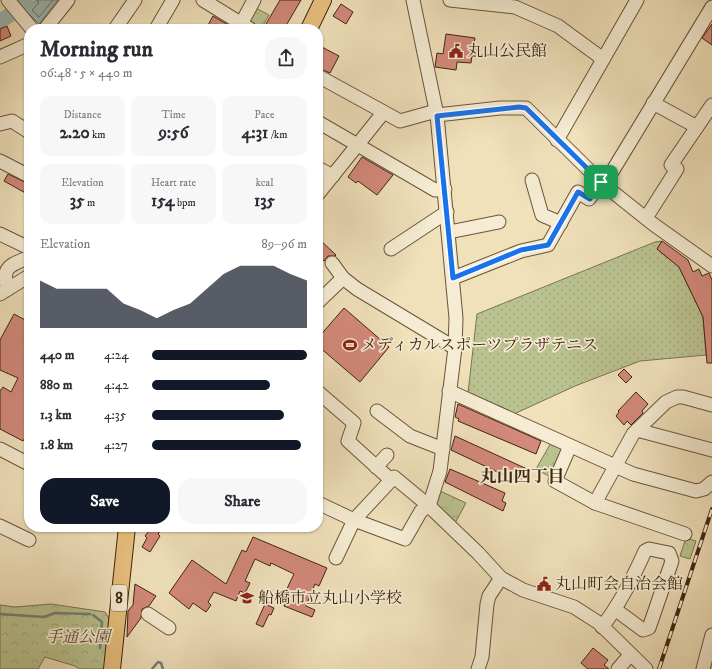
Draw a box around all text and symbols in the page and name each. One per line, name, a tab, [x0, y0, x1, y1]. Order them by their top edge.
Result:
text: Morning run	[40, 36, 153, 63]
button: share	[265, 37, 307, 79]
place label: 丸山公民館	[467, 41, 547, 61]
public building icon: 丸山公民館	[448, 43, 464, 59]
text: 06:48 · 5 × 440 m	[40, 65, 133, 81]
text: Distance	[64, 108, 101, 122]
text: Time	[162, 108, 185, 122]
text: Pace	[254, 108, 275, 122]
text: 2.20	[59, 122, 90, 144]
text: 9:56	[158, 122, 189, 144]
text: 4:31	[242, 122, 268, 144]
text: km	[90, 128, 106, 142]
text: /km	[268, 128, 287, 142]
pin	[584, 165, 618, 199]
icon: arrive	[590, 171, 612, 193]
text: Elevation	[61, 176, 104, 190]
text: Heart rate	[151, 176, 196, 190]
text: kcal	[255, 176, 274, 190]
text: 35	[70, 190, 85, 212]
text: 154	[151, 190, 175, 212]
text: 135	[254, 190, 275, 212]
text: m	[85, 196, 95, 210]
text: bpm	[175, 196, 196, 210]
text: Elevation	[40, 236, 90, 252]
text: 89–96 m	[261, 236, 307, 252]
place label: メディカルスポーツプラザテニス	[361, 335, 598, 355]
sports icon: メディカルスポーツプラザテニス	[342, 337, 358, 353]
text: 440 m	[40, 347, 75, 363]
text: 4:24	[104, 347, 129, 363]
text: 880 m	[40, 377, 73, 393]
text: 4:42	[104, 377, 129, 393]
text: 1.3 km	[40, 407, 72, 423]
text: 4:35	[104, 407, 126, 423]
text: 1.8 km	[40, 437, 73, 453]
text: 4:27	[104, 437, 128, 453]
district label: 丸山四丁目	[480, 466, 565, 488]
button: Save	[40, 478, 170, 524]
button: Share	[178, 478, 307, 524]
place label: 丸山町会自治会館	[555, 574, 683, 594]
public building icon: 丸山町会自治会館	[536, 576, 552, 592]
road number: 8	[111, 585, 127, 611]
place label: 船橋市立丸山小学校	[258, 588, 402, 608]
school or university icon: 船橋市立丸山小学校	[239, 590, 255, 606]
park label: 手通公園	[46, 627, 113, 647]

